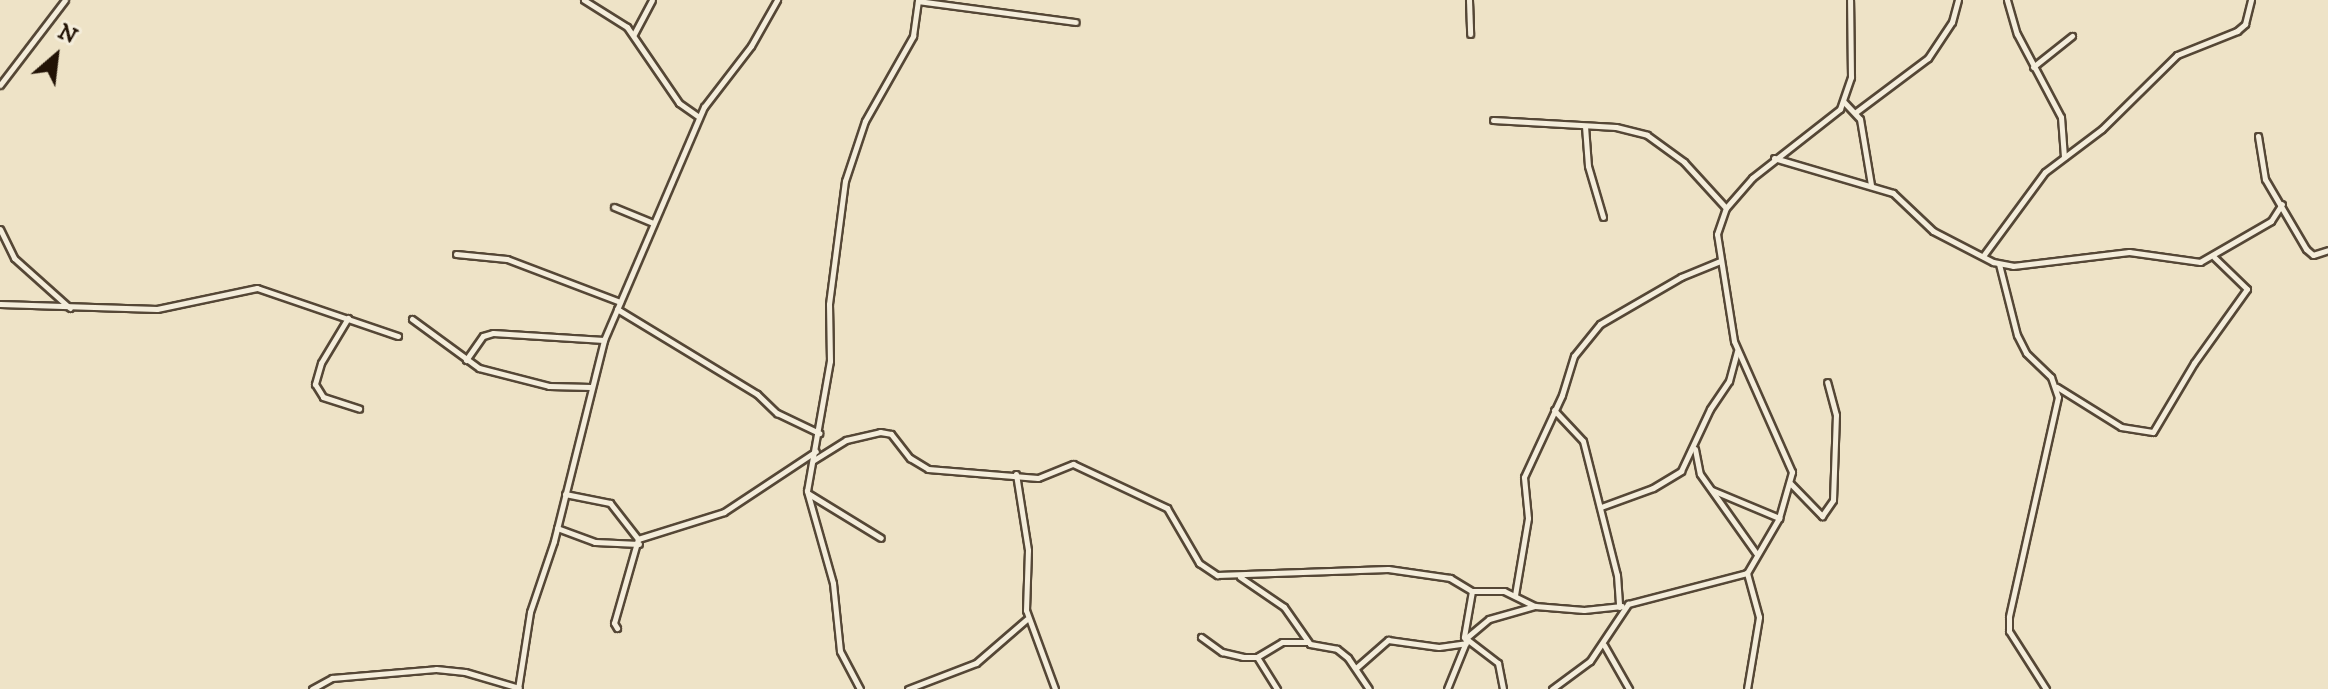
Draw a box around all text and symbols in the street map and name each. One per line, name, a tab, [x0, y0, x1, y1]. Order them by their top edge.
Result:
north arrow	[16, 16, 96, 96]
text: N	[53, 18, 82, 51]

